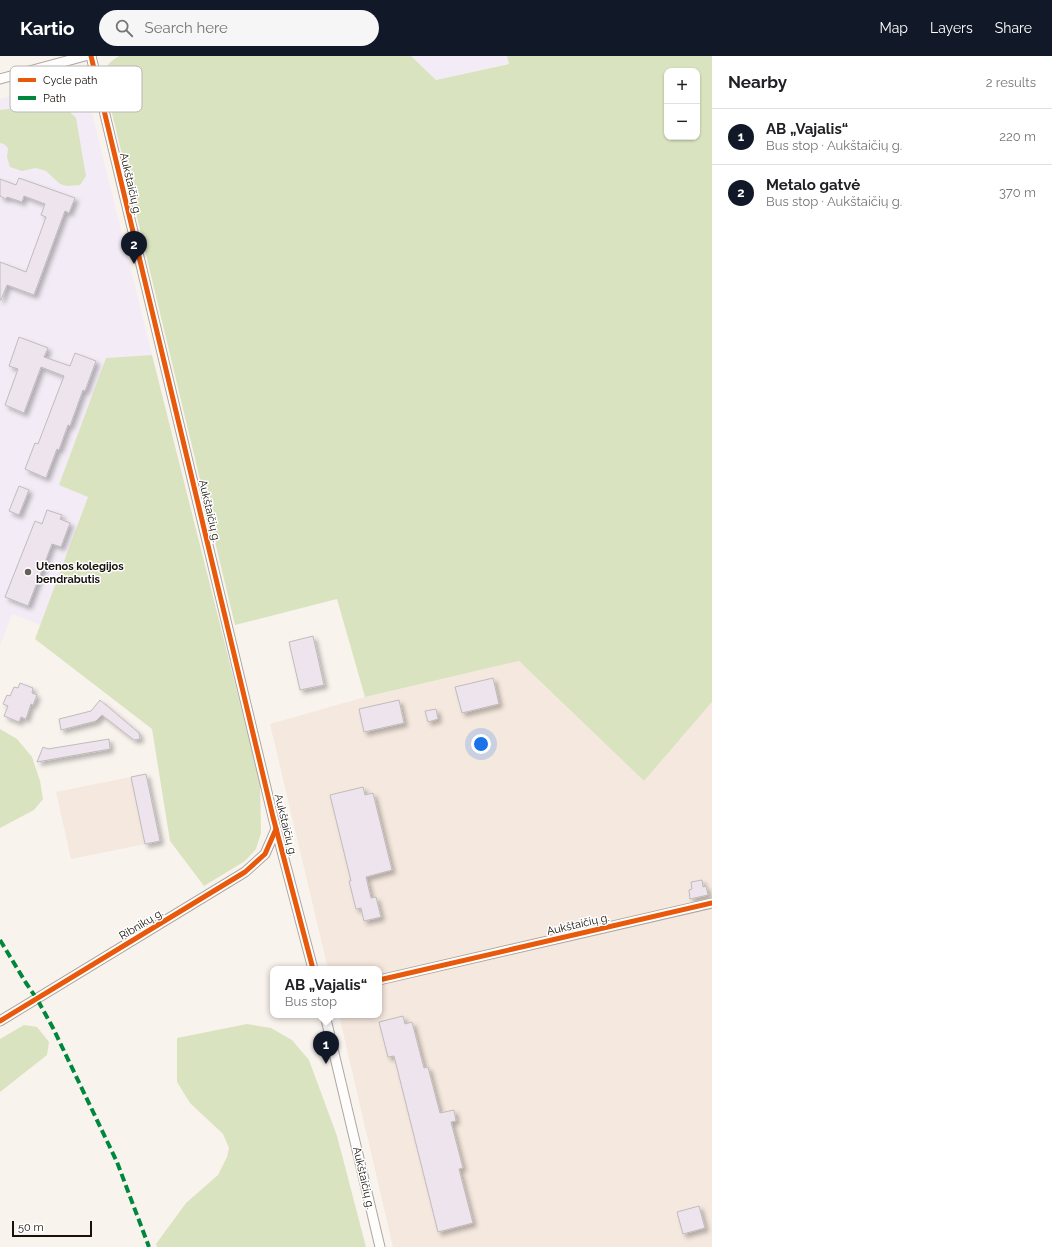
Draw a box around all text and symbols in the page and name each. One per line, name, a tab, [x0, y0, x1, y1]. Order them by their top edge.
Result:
search box	[99, 10, 379, 46]
text: Kartio	[20, 17, 75, 39]
icon: search	[113, 17, 135, 39]
text: Search here	[145, 19, 228, 37]
text: Map	[880, 20, 908, 36]
text: Layers	[930, 20, 973, 36]
text: Share	[995, 20, 1032, 36]
legend	[10, 66, 142, 112]
map controls	[664, 68, 700, 140]
button: +	[664, 68, 700, 104]
text: Nearby	[728, 72, 787, 92]
text: Cycle path	[43, 74, 97, 87]
text: 2 results	[986, 75, 1036, 90]
text: Path	[43, 92, 66, 105]
button: −	[664, 104, 700, 140]
text: AB „Vajalis“	[766, 120, 848, 138]
text: 1	[738, 129, 744, 144]
text: 220 m	[999, 129, 1036, 144]
text: Bus stop · Aukštaičių g.	[766, 138, 902, 153]
street label: Aukštaičių g.	[117, 152, 144, 217]
text: Metalo gatvė	[766, 176, 860, 194]
text: 2	[737, 185, 745, 200]
text: 370 m	[999, 185, 1036, 200]
text: Bus stop · Aukštaičių g.	[766, 194, 902, 209]
pin: 2	[121, 231, 147, 264]
street label: Aukštaičių g.	[196, 479, 223, 544]
place label: Utenos kolegijos bendrabutis	[36, 560, 124, 586]
marker: Utenos kolegijos bendrabutis	[23, 567, 33, 577]
your location	[471, 734, 491, 754]
street label: Aukštaičių g.	[271, 793, 300, 858]
street label: Ribnikų g.	[117, 906, 166, 943]
street label: Aukštaičių g.	[546, 911, 611, 938]
popup	[270, 966, 382, 1018]
text: AB „Vajalis“	[285, 976, 367, 994]
text: Bus stop	[285, 994, 337, 1009]
pin: 1	[313, 1031, 339, 1064]
street label: Aukštaičių g.	[350, 1146, 377, 1211]
scale bar	[12, 1219, 92, 1238]
text: 50 m	[18, 1221, 44, 1234]

